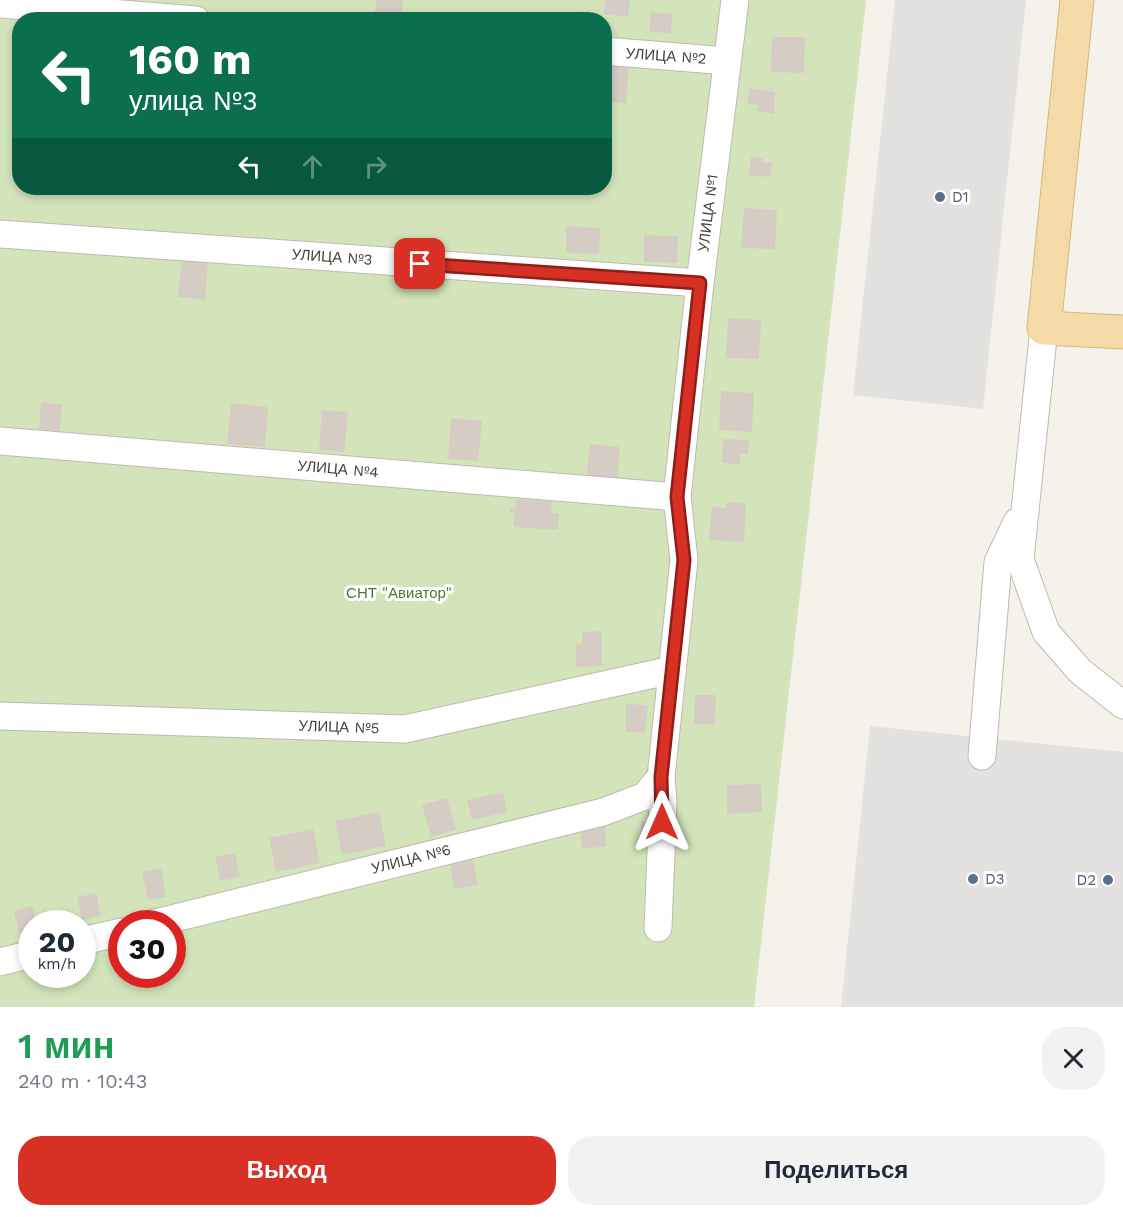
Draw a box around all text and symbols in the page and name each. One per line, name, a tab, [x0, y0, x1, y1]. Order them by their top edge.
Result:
text: 160 m	[129, 35, 252, 84]
icon: left	[30, 36, 108, 114]
street label: УЛИЦА №2	[625, 44, 707, 68]
text: улица №3	[129, 85, 258, 117]
icon: left	[233, 150, 266, 183]
icon: ahead	[296, 150, 329, 183]
icon: right	[359, 150, 392, 183]
street label: УЛИЦА №1	[694, 173, 722, 253]
place label: D1	[952, 188, 969, 206]
marker: D1	[933, 190, 947, 204]
pin	[394, 238, 445, 289]
street label: УЛИЦА №3	[291, 245, 373, 269]
icon: arrive	[403, 247, 436, 280]
street label: УЛИЦА №4	[297, 456, 379, 482]
park label: СНТ "Авиатор"	[346, 584, 452, 602]
street label: УЛИЦА №5	[298, 717, 380, 737]
position arrow	[630, 790, 694, 854]
street label: УЛИЦА №6	[369, 840, 453, 878]
place label: D3	[985, 870, 1005, 888]
place label: D2	[1076, 871, 1096, 889]
marker: D3	[966, 872, 980, 886]
marker: D2	[1101, 873, 1115, 887]
speed limit sign: 30	[108, 910, 186, 988]
text: 20	[38, 924, 76, 959]
text: km/h	[38, 955, 76, 973]
text: 1 мин	[18, 1025, 115, 1067]
button: close	[1042, 1027, 1105, 1090]
text: 240 m · 10:43	[18, 1069, 147, 1093]
button: Выход	[18, 1136, 556, 1205]
button: Поделиться	[568, 1136, 1105, 1205]

